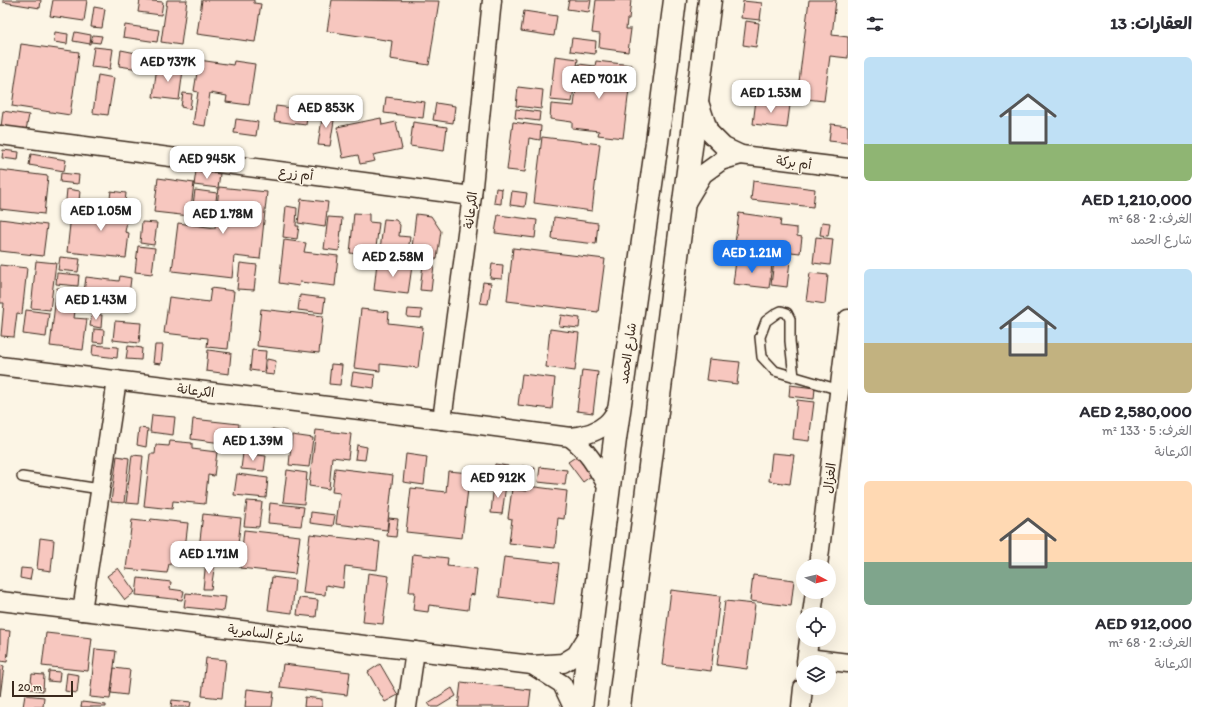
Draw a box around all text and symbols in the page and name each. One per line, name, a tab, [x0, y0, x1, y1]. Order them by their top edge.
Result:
icon: filters	[864, 13, 886, 35]
text: العقارات: 13	[1110, 13, 1192, 33]
pin: AED 737K	[127, 49, 209, 83]
text: AED 737K	[140, 54, 196, 69]
pin: AED 701K	[558, 66, 640, 100]
text: AED 701K	[571, 71, 627, 86]
pin: AED 1.53M	[725, 80, 817, 114]
icon: home	[992, 83, 1064, 155]
text: AED 1.53M	[741, 85, 801, 100]
pin: AED 853K	[285, 95, 367, 129]
text: AED 853K	[298, 100, 354, 115]
pin: AED 945K	[166, 146, 248, 180]
text: AED 945K	[179, 151, 235, 166]
street label: أم بركة	[775, 153, 813, 175]
street label: أم زرع	[277, 164, 315, 186]
text: AED 1,210,000	[1082, 189, 1192, 209]
street label: الكرعانة	[461, 190, 480, 230]
pin: AED 1.05M	[55, 198, 147, 232]
pin: AED 1.78M	[177, 201, 269, 235]
text: AED 1.05M	[70, 203, 132, 218]
text: AED 1.78M	[193, 206, 253, 221]
text: الغرف: 2 · 68 m²	[1108, 211, 1192, 226]
text: شارع الحمد	[1130, 232, 1192, 247]
pin: AED 1.21M	[706, 240, 798, 274]
pin: AED 2.58M	[347, 244, 439, 278]
text: AED 1.21M	[722, 245, 782, 260]
text: AED 2.58M	[362, 249, 424, 264]
pin: AED 1.43M	[50, 287, 142, 321]
text: AED 1.43M	[65, 292, 127, 307]
icon: home	[992, 295, 1064, 367]
street label: شارع الحمد	[616, 322, 641, 385]
street label: الكرعانة	[176, 381, 216, 400]
text: AED 2,580,000	[1079, 401, 1192, 421]
text: الغرف: 5 · 133 m²	[1102, 423, 1192, 438]
pin: AED 1.39M	[207, 428, 299, 462]
text: AED 1.39M	[223, 433, 283, 448]
text: الكرعانة	[1154, 444, 1192, 459]
street label: الغزال	[820, 462, 839, 494]
pin: AED 912K	[457, 465, 539, 499]
text: AED 912K	[471, 470, 525, 485]
icon: home	[992, 507, 1064, 579]
pin: AED 1.71M	[163, 541, 255, 575]
text: AED 1.71M	[179, 546, 239, 561]
north arrow	[796, 559, 836, 599]
map controls	[796, 559, 836, 695]
button: locate	[796, 607, 836, 647]
text: AED 912,000	[1095, 613, 1192, 633]
street label: شارع السامرية	[227, 621, 305, 648]
text: الغرف: 2 · 68 m²	[1108, 635, 1192, 650]
button: layers	[796, 655, 836, 695]
text: الكرعانة	[1154, 656, 1192, 671]
scale bar	[12, 679, 73, 698]
text: 20 m	[18, 681, 42, 694]

